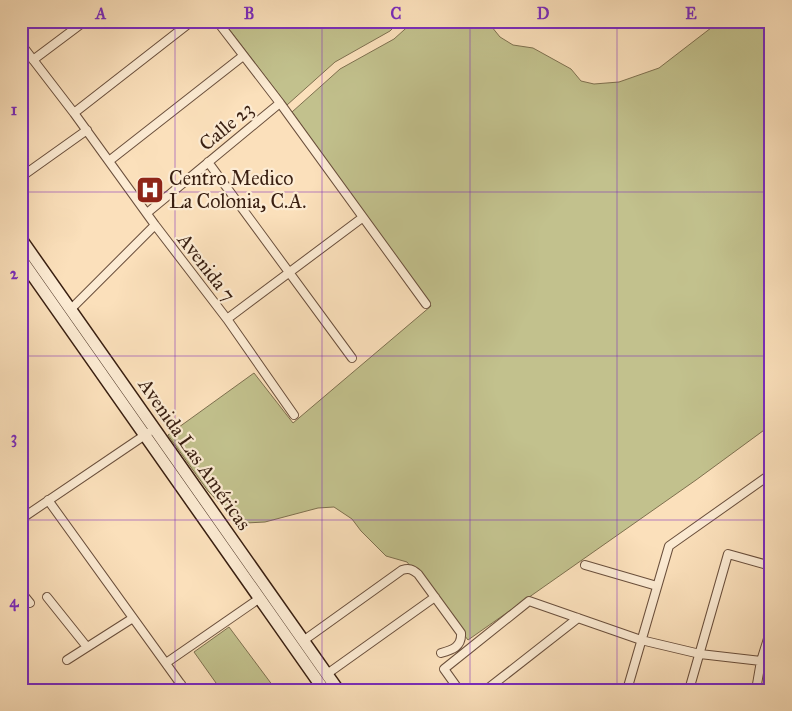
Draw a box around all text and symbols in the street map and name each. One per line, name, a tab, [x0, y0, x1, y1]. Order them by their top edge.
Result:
text: A	[95, 4, 107, 23]
text: B	[244, 4, 254, 23]
text: C	[391, 4, 402, 23]
text: D	[537, 4, 550, 23]
text: E	[685, 4, 697, 23]
street label: Calle 23	[194, 96, 258, 156]
text: 1	[11, 100, 18, 119]
place label: Centro Medico La Colonia, C.A.	[169, 166, 306, 213]
hospital icon: Centro Medico La Colonia, C.A.	[135, 175, 165, 205]
street label: Avenida 7	[172, 227, 241, 306]
text: 2	[10, 264, 19, 283]
street label: Avenida Las Américas	[133, 373, 256, 535]
text: 3	[11, 428, 17, 448]
text: 4	[10, 592, 20, 612]

